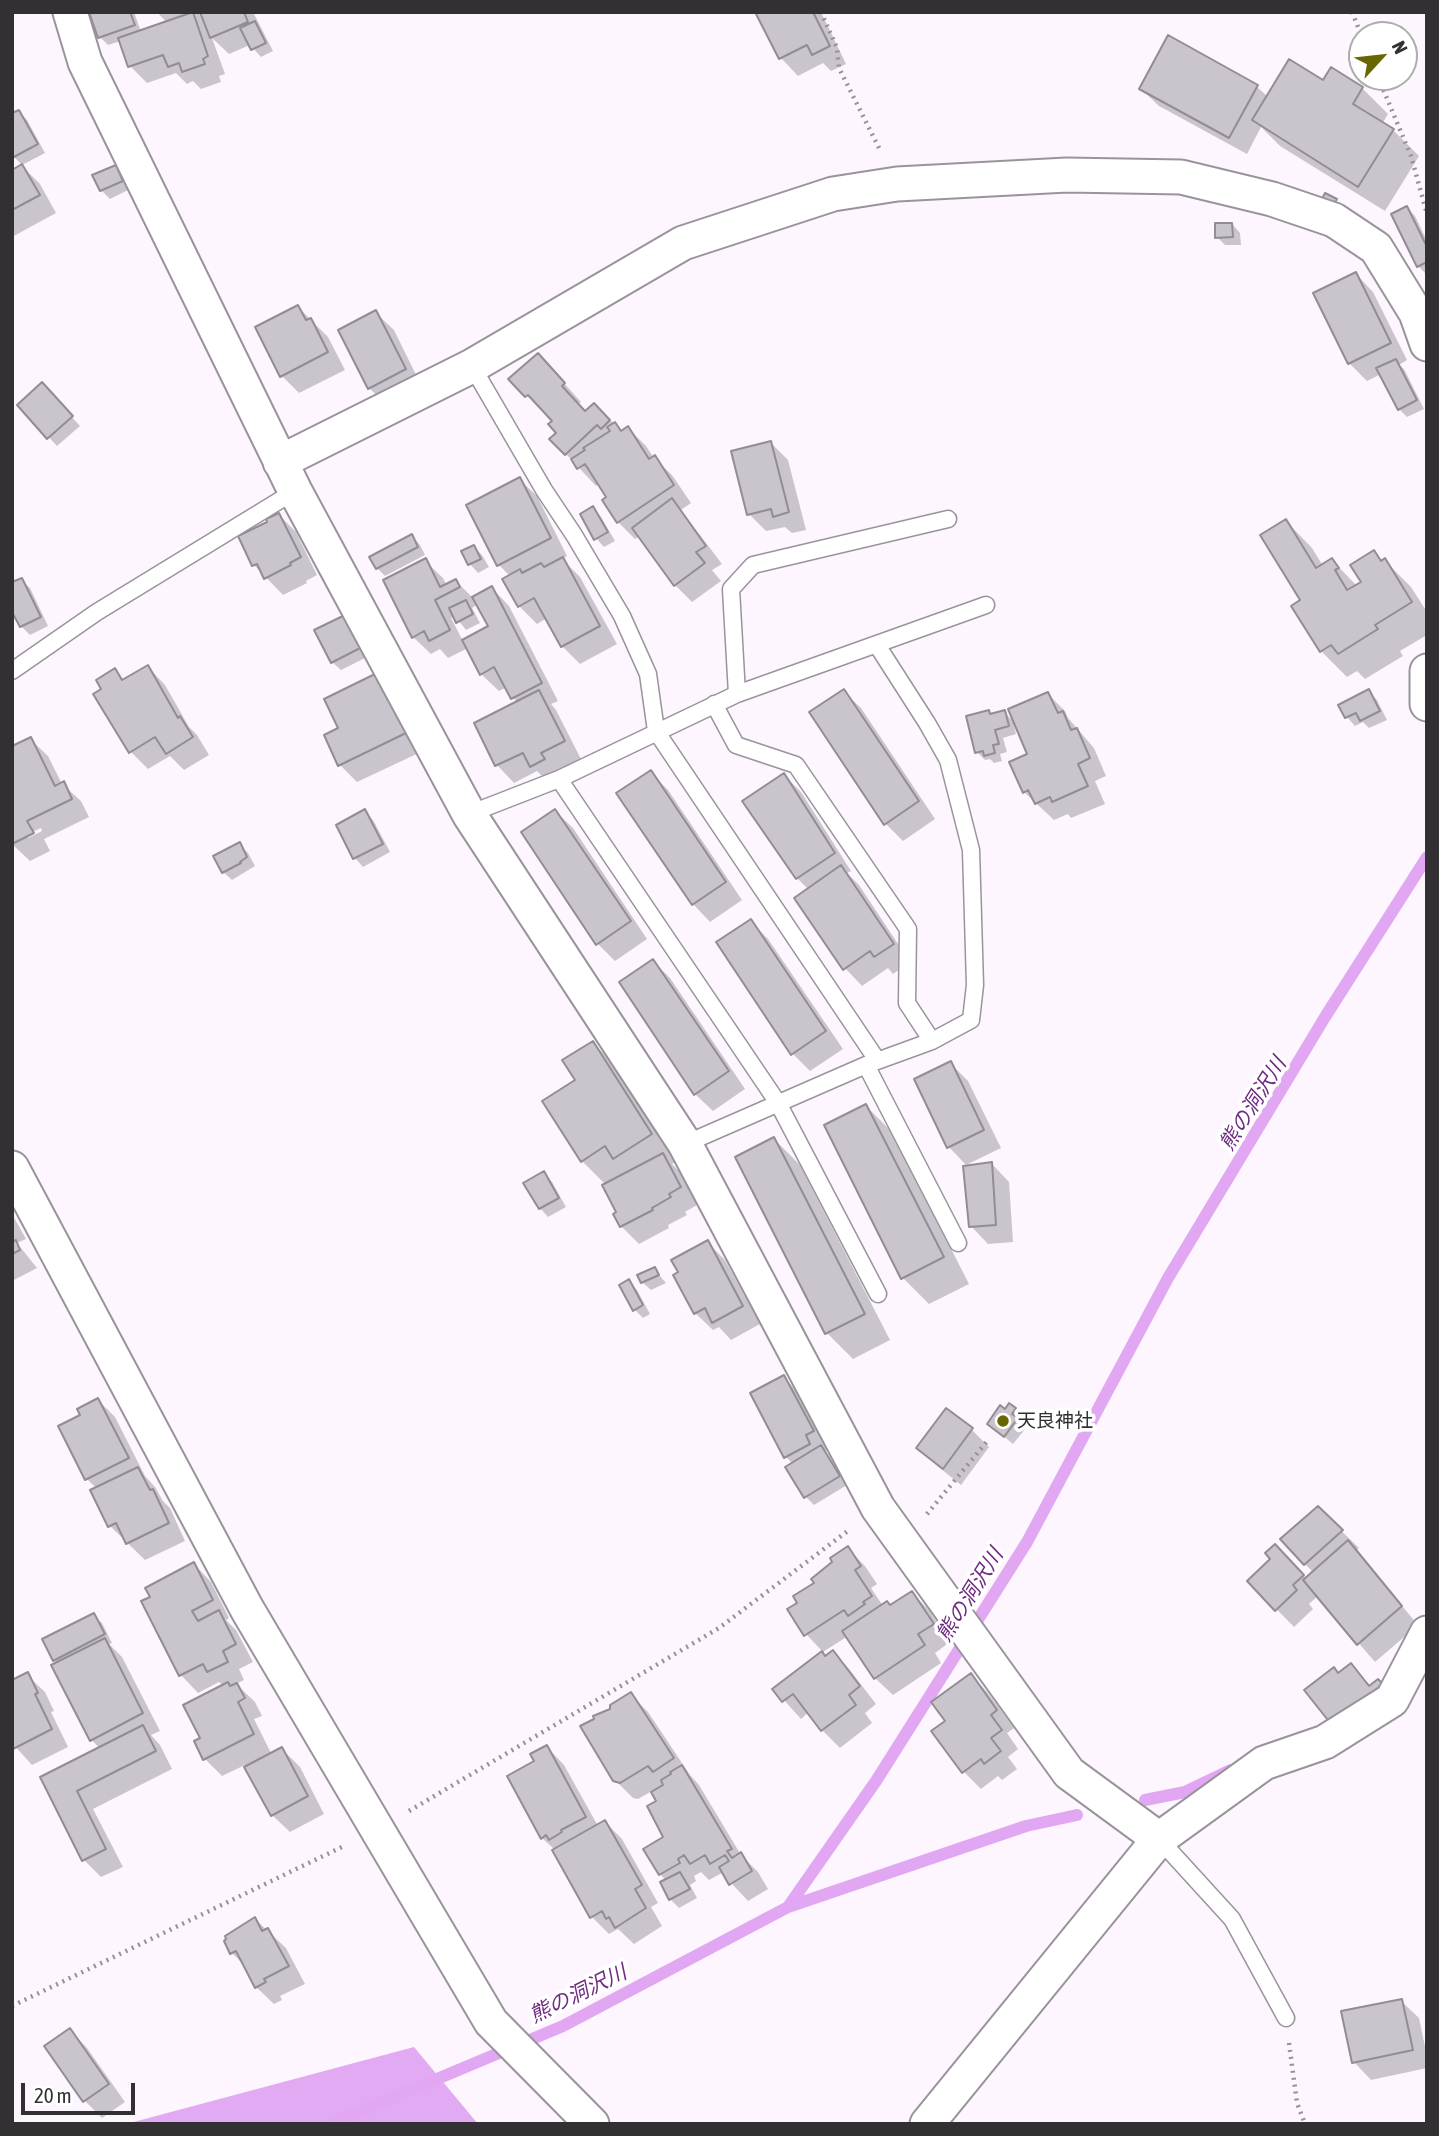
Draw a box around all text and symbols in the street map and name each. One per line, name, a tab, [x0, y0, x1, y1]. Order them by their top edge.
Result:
north arrow	[1348, 21, 1418, 91]
text: N	[1388, 37, 1412, 57]
water label: 熊の洞沢川	[1214, 1053, 1292, 1155]
place label: 天良神社	[1017, 1410, 1093, 1432]
marker: 天良神社	[995, 1413, 1011, 1429]
water label: 熊の洞沢川	[931, 1544, 1009, 1646]
water label: 熊の洞沢川	[525, 1960, 631, 2028]
scale bar	[24, 2070, 138, 2114]
text: 20 m	[34, 2083, 72, 2107]

